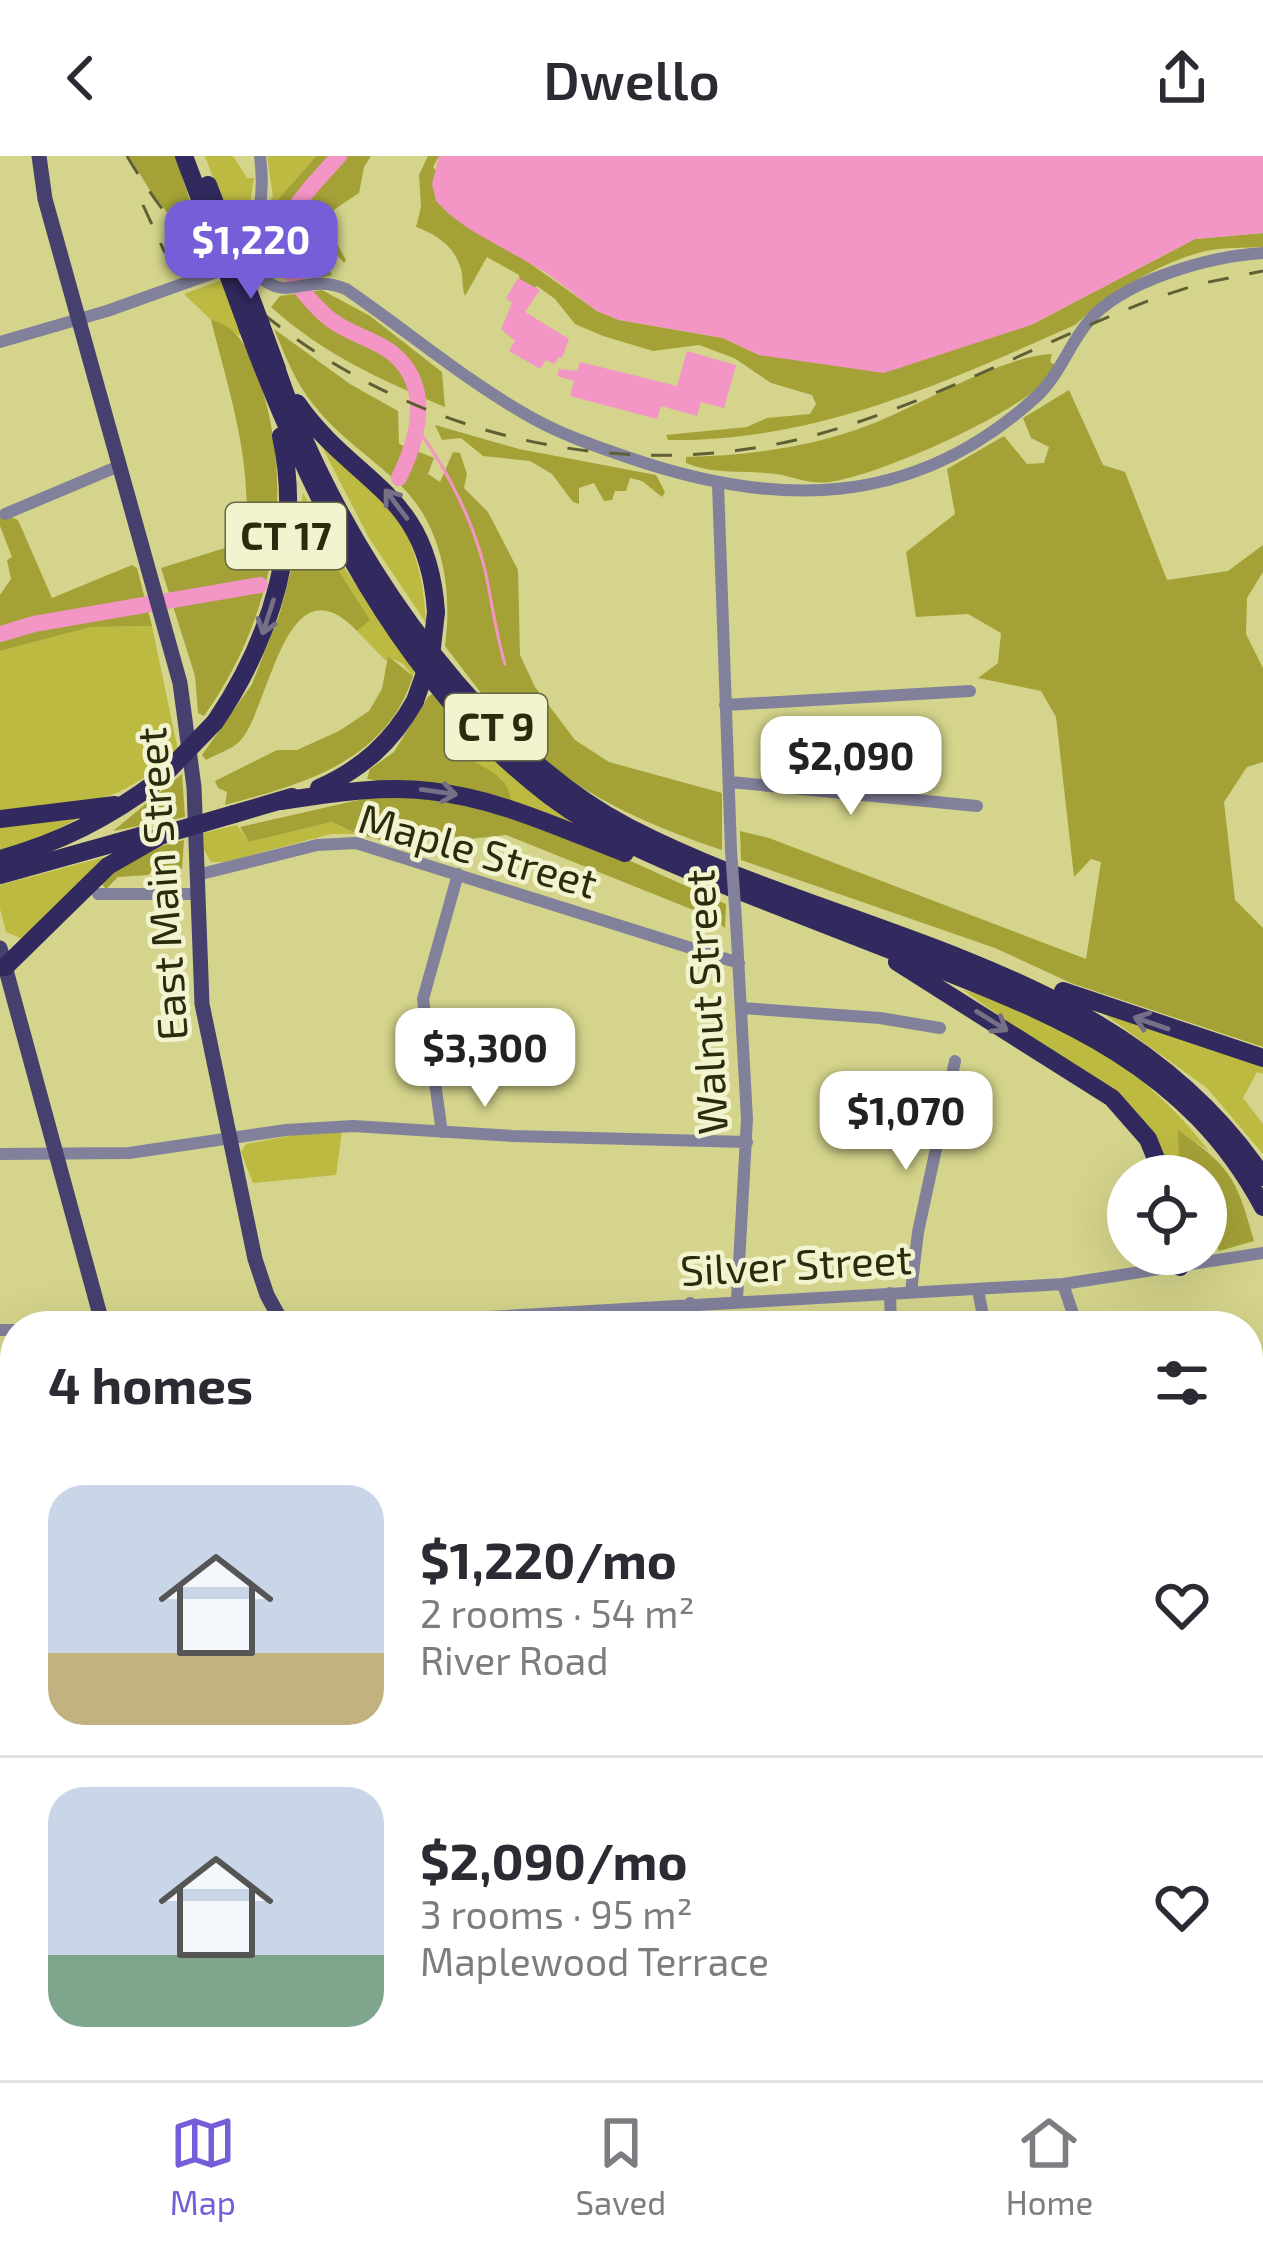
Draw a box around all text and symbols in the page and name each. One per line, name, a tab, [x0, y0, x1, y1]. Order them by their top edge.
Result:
icon: back	[48, 45, 114, 111]
icon: share	[1149, 45, 1215, 111]
text: Dwello	[543, 46, 720, 111]
pin: $1,220	[153, 200, 349, 302]
text: $1,220	[192, 215, 310, 262]
one-way arrow	[383, 489, 409, 521]
road number: CT 17	[226, 503, 346, 569]
one-way arrow	[256, 597, 278, 635]
road number: CT 9	[445, 694, 547, 760]
pin: $2,090	[753, 716, 949, 818]
street label: East Main Street	[124, 726, 196, 1043]
text: $2,090	[788, 731, 914, 778]
one-way arrow	[419, 782, 458, 804]
street label: Maple Street	[354, 791, 603, 907]
street label: Walnut Street	[672, 868, 736, 1136]
pin: $3,300	[387, 1008, 583, 1110]
one-way arrow	[974, 1009, 1008, 1033]
one-way arrow	[1134, 1011, 1171, 1032]
text: $3,300	[422, 1023, 548, 1070]
pin: $1,070	[808, 1071, 1004, 1173]
text: $1,070	[847, 1086, 965, 1133]
map controls	[1107, 1155, 1227, 1275]
button: locate	[1107, 1155, 1227, 1275]
street label: Silver Street	[679, 1232, 913, 1294]
icon: filters	[1149, 1350, 1215, 1416]
text: 4 homes	[48, 1353, 253, 1414]
text: $1,220/mo	[420, 1528, 677, 1589]
icon: home	[144, 1533, 288, 1677]
icon: heart	[1149, 1572, 1215, 1638]
text: 2 rooms · 54 m²	[420, 1589, 695, 1636]
text: River Road	[420, 1636, 609, 1683]
text: $2,090/mo	[420, 1829, 688, 1890]
icon: home	[144, 1835, 288, 1979]
icon: heart	[1149, 1874, 1215, 1940]
text: 3 rooms · 95 m²	[420, 1890, 693, 1937]
text: Maplewood Terrace	[420, 1937, 769, 1984]
tab: Map	[170, 2110, 236, 2222]
tab: Saved	[576, 2110, 666, 2222]
tab: Home	[1006, 2110, 1093, 2222]

